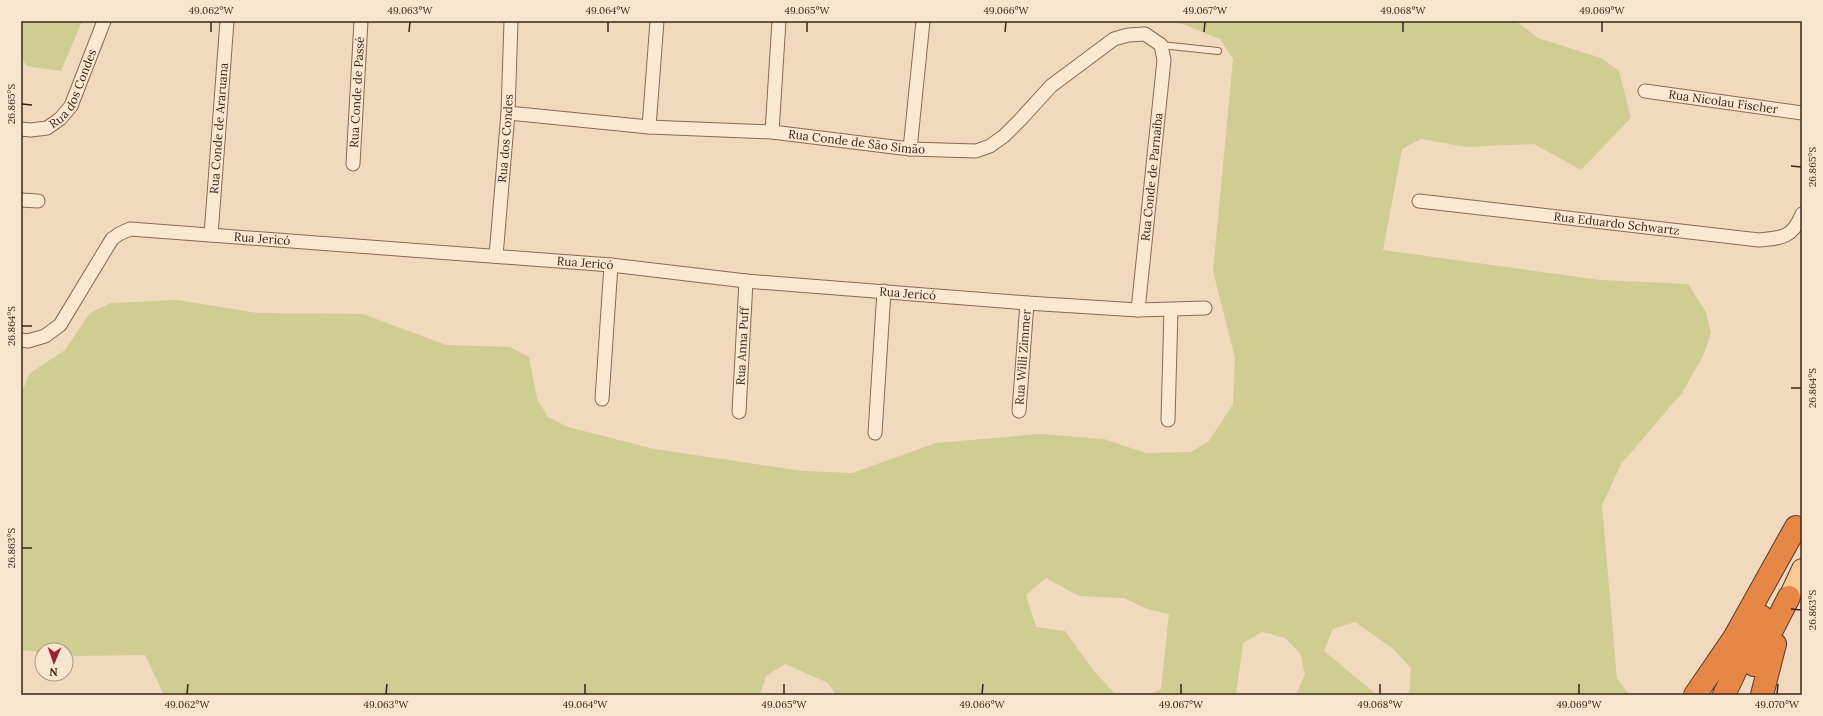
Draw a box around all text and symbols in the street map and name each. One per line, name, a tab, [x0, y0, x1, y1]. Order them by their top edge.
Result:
text: 49.062°W	[189, 4, 234, 17]
text: 49.063°W	[388, 4, 433, 17]
text: 49.064°W	[586, 4, 631, 17]
text: 49.065°W	[785, 4, 830, 17]
text: 49.066°W	[983, 4, 1030, 17]
text: 49.067°W	[1183, 4, 1228, 17]
text: 49.068°W	[1381, 4, 1427, 17]
text: 49.069°W	[1579, 4, 1626, 17]
street label: Rua Conde de Passé	[346, 35, 367, 148]
street label: Rua dos Condes	[46, 46, 100, 131]
street label: Rua Conde de Araruana	[206, 62, 231, 194]
text: 26.865°S	[5, 84, 18, 124]
street label: Rua Nicolau Fischer	[1668, 86, 1780, 117]
street label: Rua dos Condes	[494, 93, 516, 183]
street label: Rua Conde de Parnaíba	[1137, 112, 1166, 242]
street label: Rua Conde de São Simão	[787, 126, 925, 156]
text: 26.865°S	[1806, 147, 1819, 187]
street label: Rua Eduardo Schwartz	[1553, 209, 1681, 238]
street label: Rua Jericó	[233, 229, 291, 248]
street label: Rua Jericó	[556, 253, 614, 272]
street label: Rua Jericó	[879, 283, 937, 303]
text: 26.864°S	[5, 306, 18, 346]
street label: Rua Anna Puff	[732, 306, 752, 386]
street label: Rua Willi Zimmer	[1011, 308, 1034, 406]
text: 26.864°S	[1806, 368, 1819, 408]
text: 26.863°S	[5, 528, 18, 568]
text: 26.863°S	[1806, 590, 1819, 630]
north arrow	[34, 642, 74, 682]
text: N	[49, 665, 58, 679]
text: 49.062°W	[165, 698, 210, 711]
text: 49.063°W	[364, 698, 409, 711]
text: 49.064°W	[563, 698, 608, 711]
text: 49.065°W	[762, 698, 807, 711]
text: 49.066°W	[959, 698, 1006, 711]
text: 49.067°W	[1159, 698, 1204, 711]
text: 49.068°W	[1358, 698, 1404, 711]
text: 49.069°W	[1556, 698, 1603, 711]
text: 49.070°W	[1755, 698, 1800, 711]

